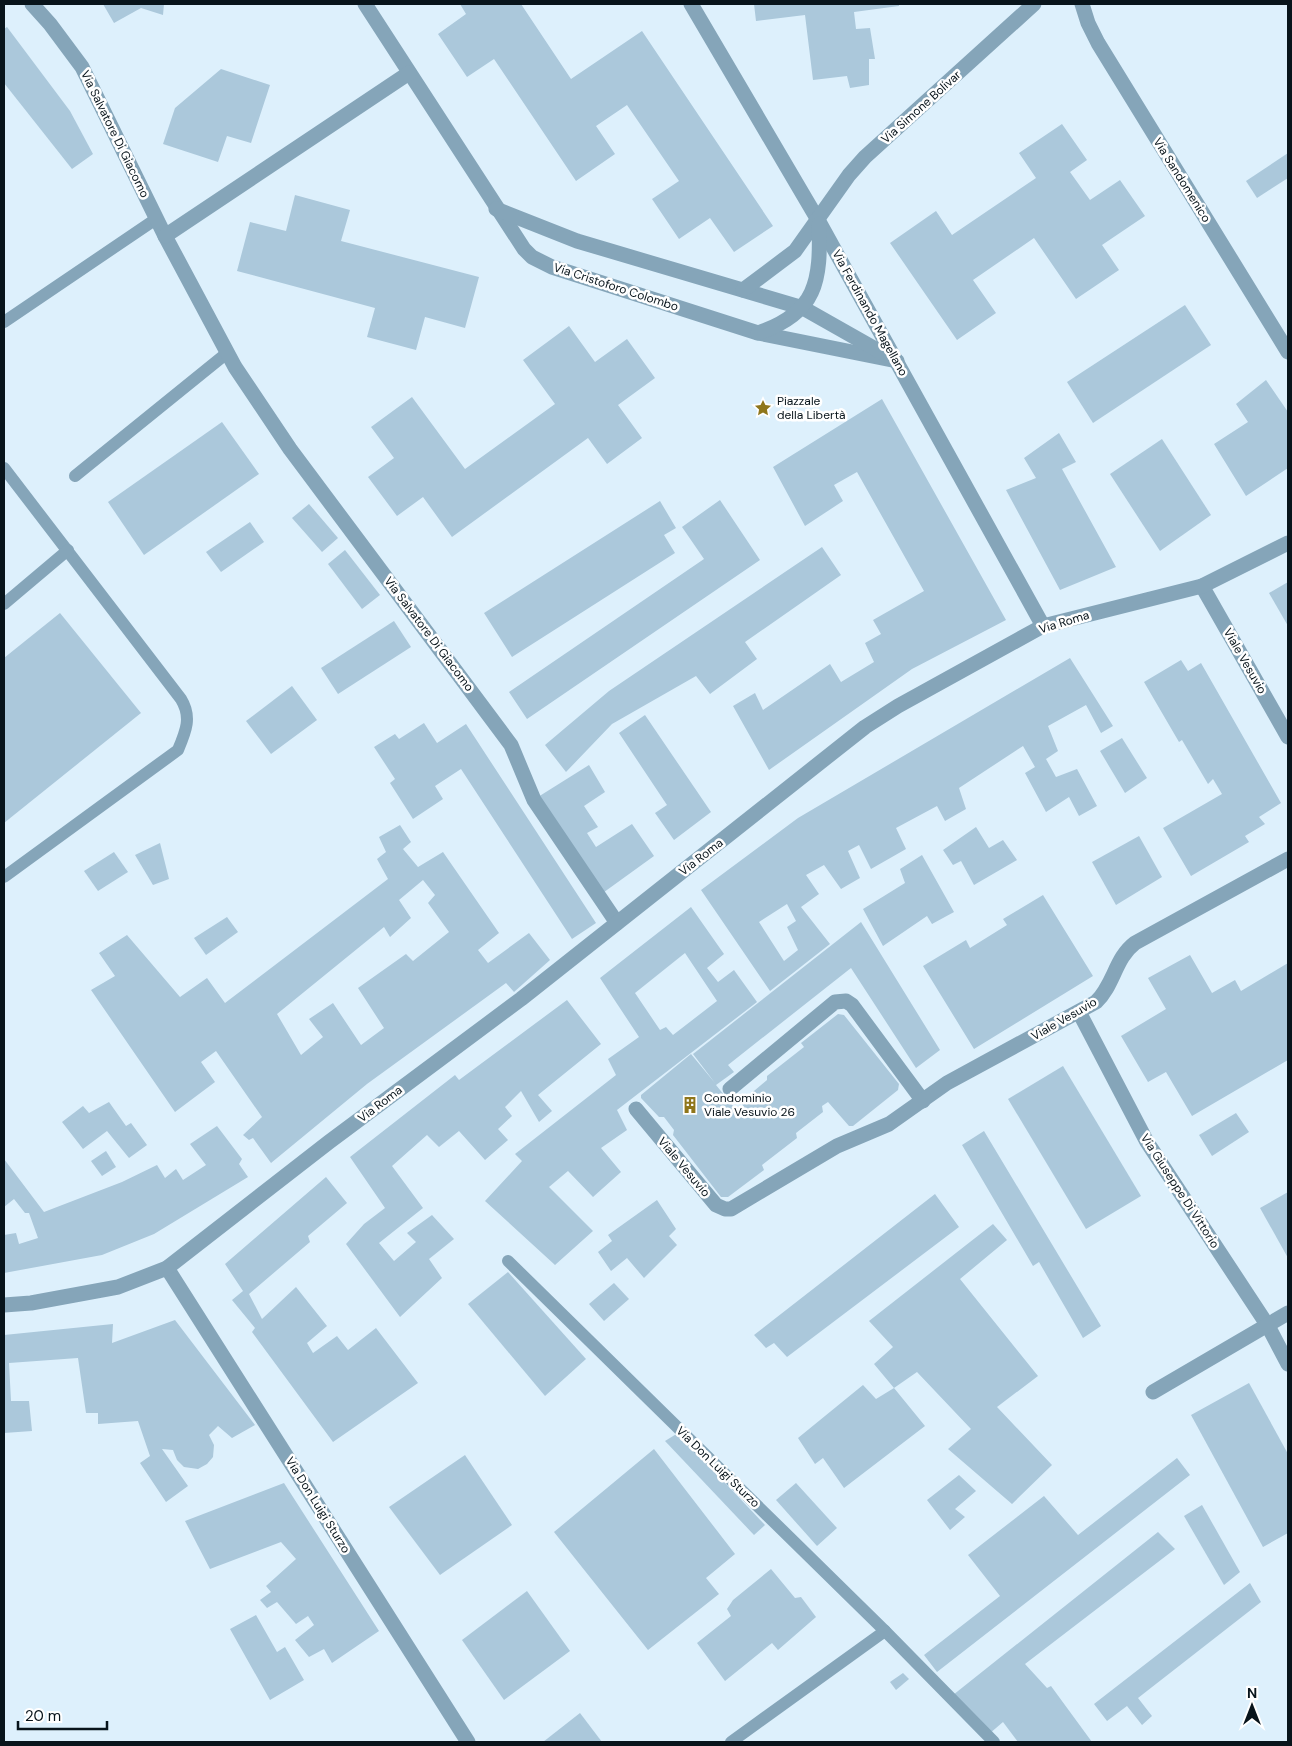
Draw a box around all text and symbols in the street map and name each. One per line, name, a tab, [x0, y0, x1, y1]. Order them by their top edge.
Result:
street label: Via Simone Bolivar	[878, 67, 965, 147]
street label: Via Salvatore Di Giacomo	[77, 68, 153, 200]
street label: Via Sandomenico	[1150, 135, 1214, 225]
street label: Via Ferdinando Magellano	[829, 247, 911, 379]
street label: Via Cristoforo Colombo	[552, 259, 680, 315]
place label: Piazzale della Libertà	[777, 393, 846, 423]
place icon: Piazzale della Libertà	[753, 398, 773, 418]
street label: Via Salvatore Di Giacomo	[381, 573, 477, 695]
street label: Via Roma	[1037, 607, 1091, 637]
street label: Viale Vesuvio	[1220, 625, 1270, 697]
street label: Via Roma	[676, 835, 726, 879]
street label: Viale Vesuvio	[1028, 994, 1100, 1044]
street label: Via Roma	[355, 1082, 405, 1126]
place label: Condominio Viale Vesuvio 26	[704, 1090, 795, 1120]
building icon: Condominio Viale Vesuvio 26	[680, 1095, 700, 1115]
street label: Via Giuseppe Di Vittorio	[1137, 1131, 1223, 1251]
street label: Viale Vesuvio	[654, 1134, 714, 1200]
street label: Via Don Luigi Sturzo	[673, 1423, 763, 1511]
street label: Via Don Luigi Sturzo	[282, 1454, 354, 1556]
north arrow	[1227, 1681, 1277, 1731]
text: N	[1247, 1684, 1257, 1702]
scale bar	[18, 1698, 106, 1730]
text: 20 m	[25, 1706, 61, 1726]

